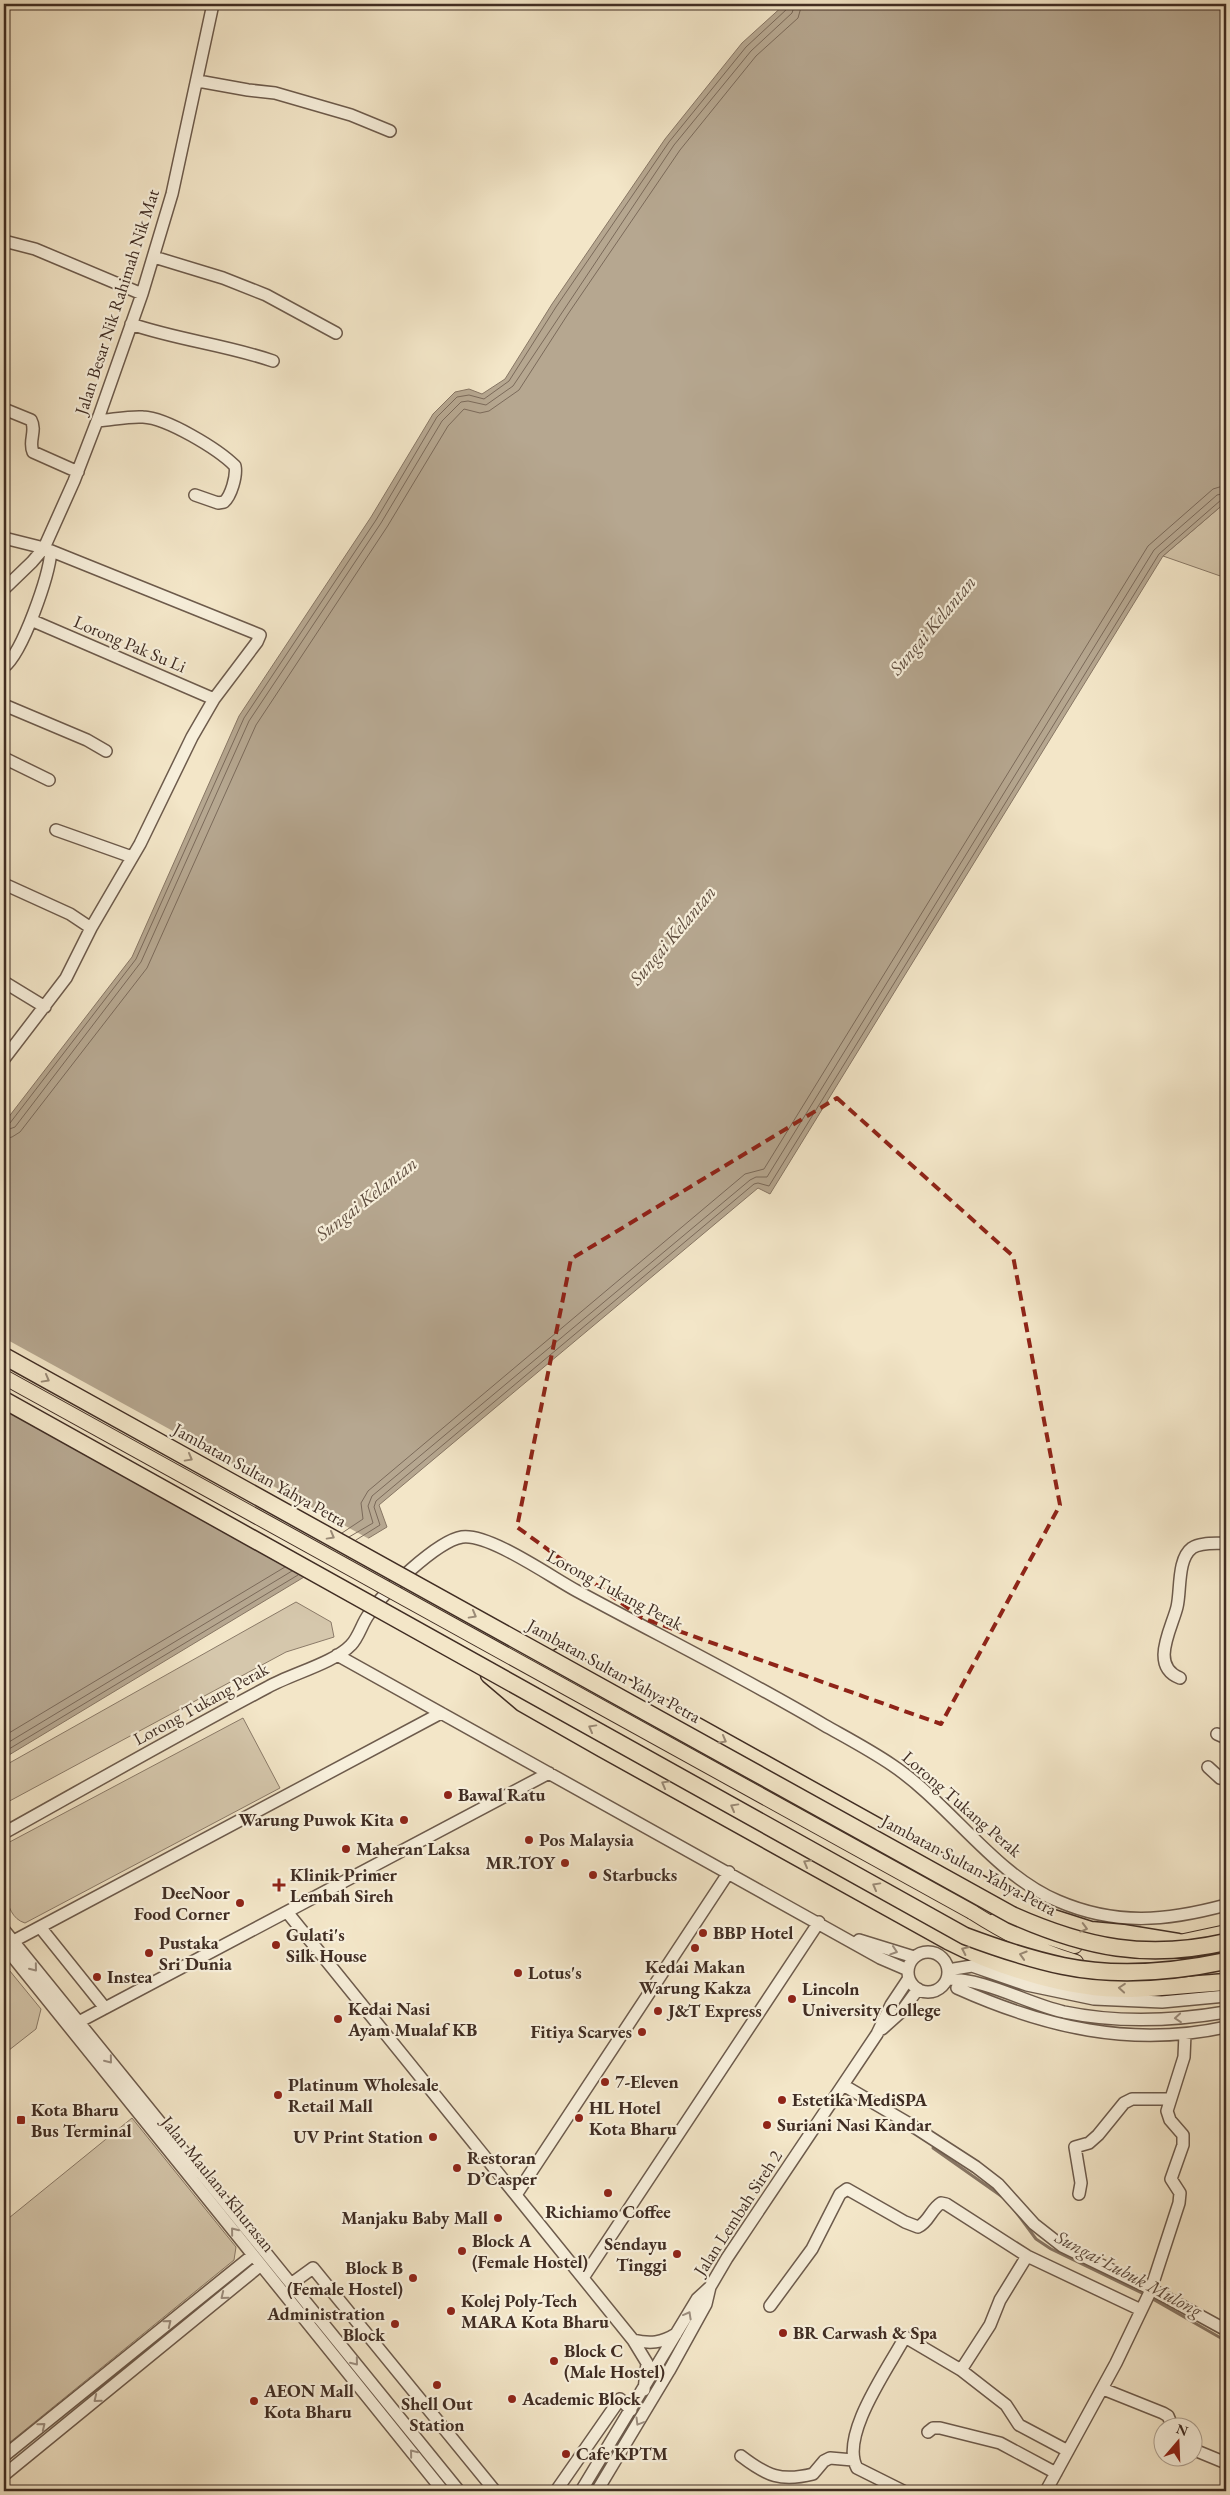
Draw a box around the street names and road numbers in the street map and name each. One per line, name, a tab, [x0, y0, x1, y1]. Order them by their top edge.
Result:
street label: Jalan Besar Nik Rahimah Nik Mat	[69, 186, 164, 420]
street label: Lorong Pak Su Li	[71, 610, 190, 678]
street label: Jambatan Sultan Yahya Petra	[168, 1416, 352, 1532]
street label: Lorong Tukang Perak	[543, 1544, 688, 1635]
street label: Jambatan Sultan Yahya Petra	[522, 1612, 706, 1728]
street label: Lorong Tukang Perak	[129, 1657, 273, 1750]
street label: Lorong Tukang Perak	[898, 1745, 1027, 1862]
street label: Jambatan Sultan Yahya Petra	[876, 1808, 1061, 1921]
street label: Jalan Maulana Khurasan	[155, 2109, 281, 2257]
street label: Jalan Lembah Sireh 2	[687, 2145, 787, 2282]

